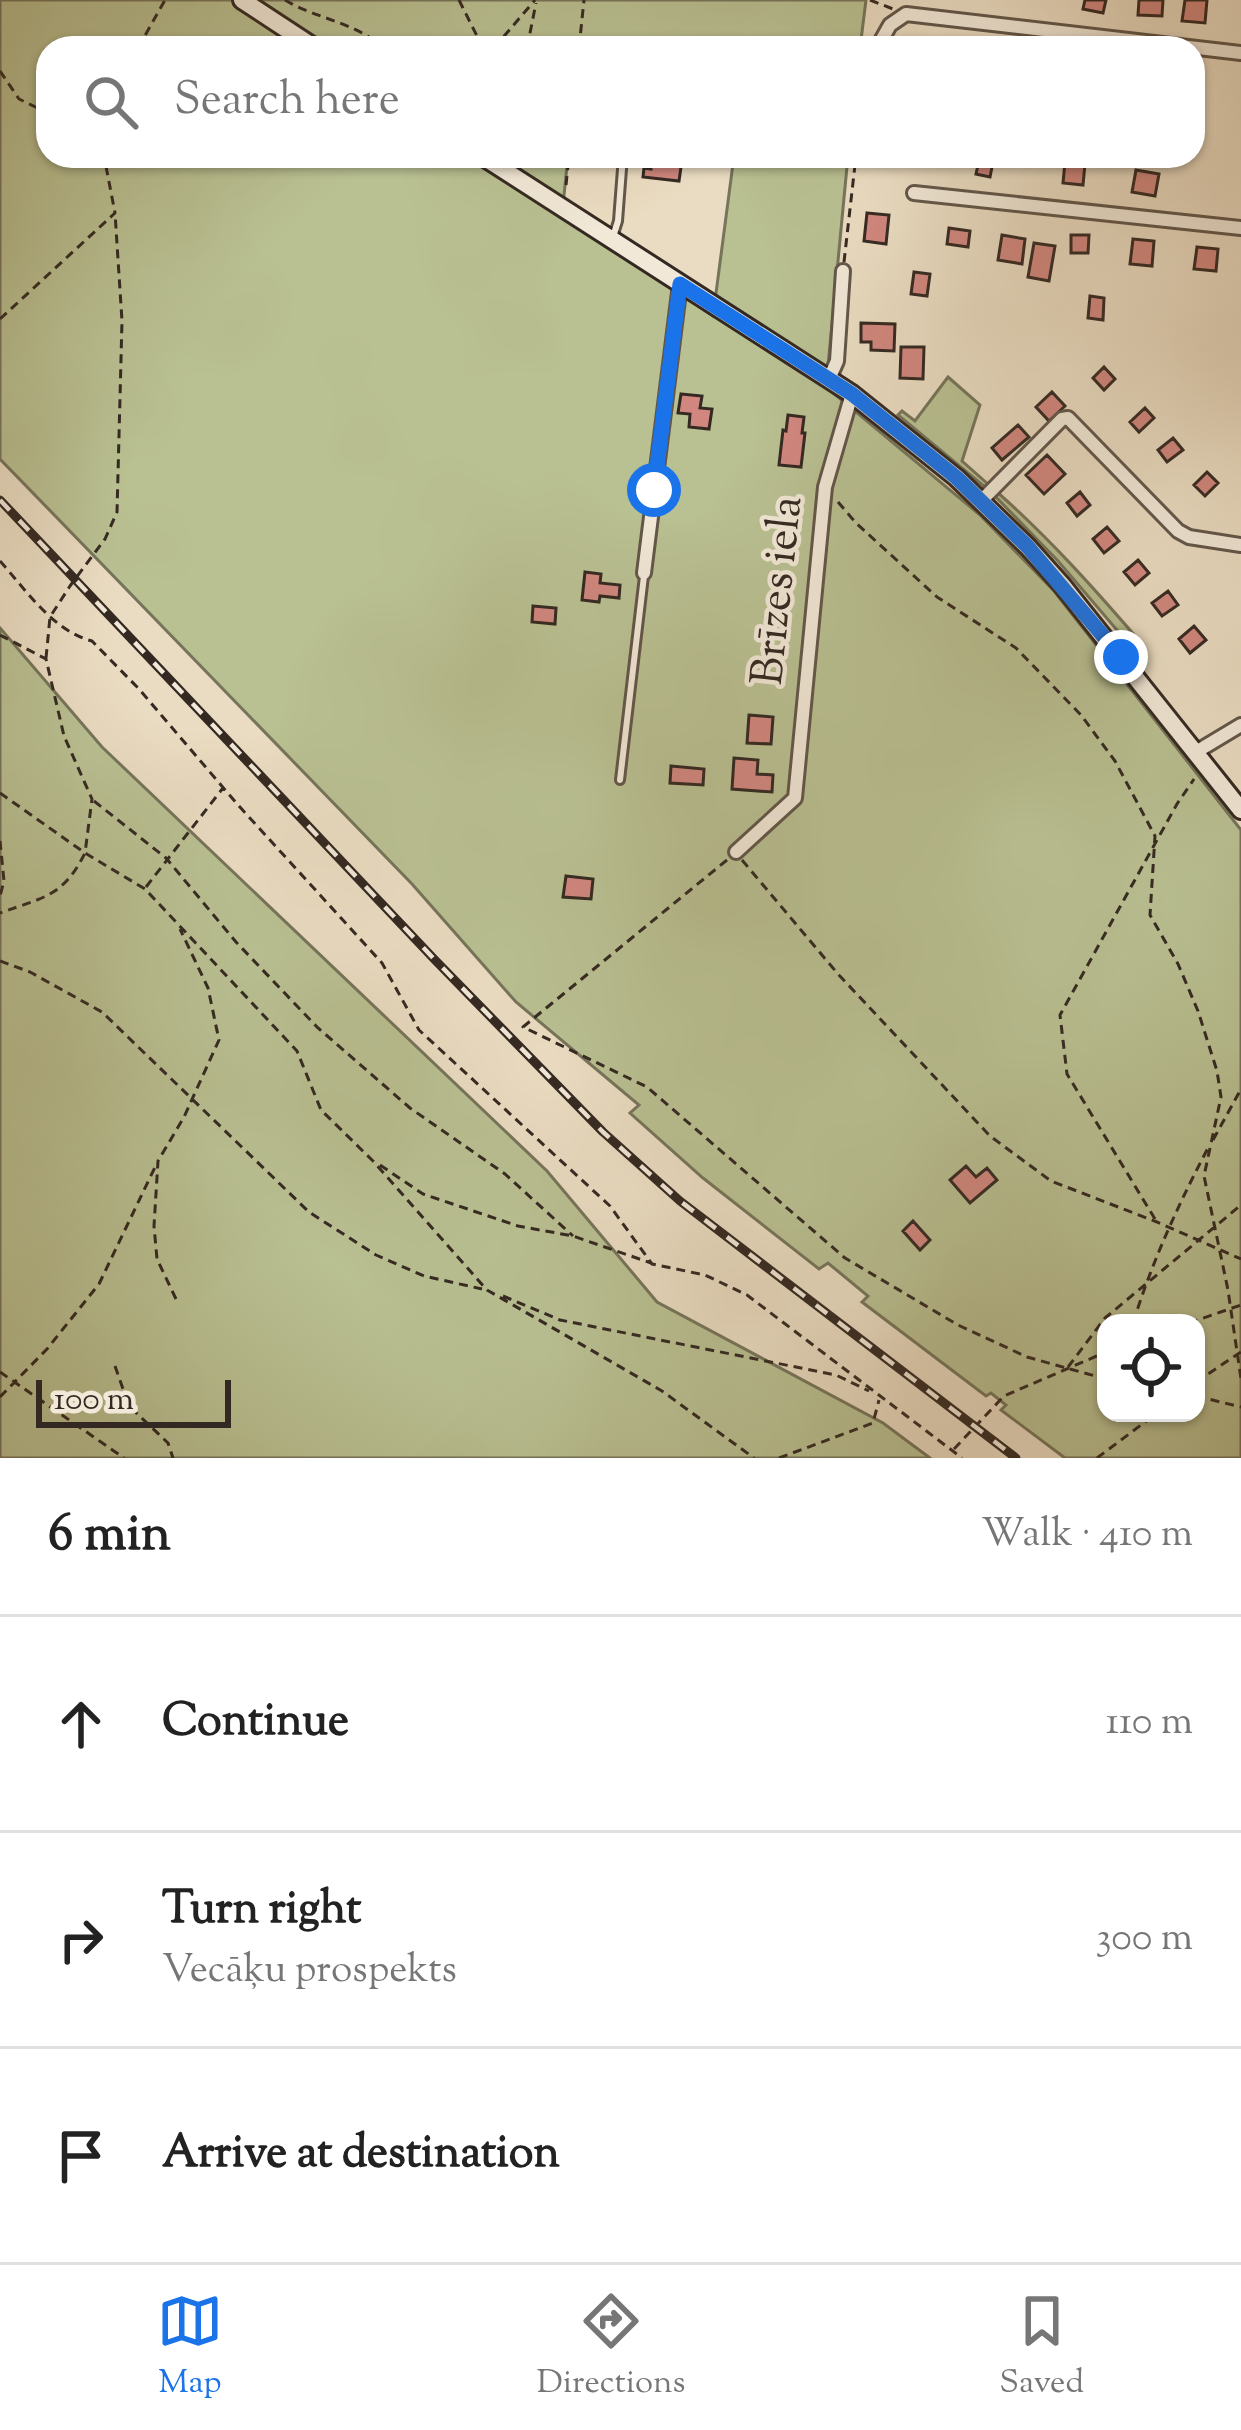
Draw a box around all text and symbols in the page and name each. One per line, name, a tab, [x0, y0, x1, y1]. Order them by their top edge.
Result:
search box	[36, 36, 1205, 168]
icon: search	[78, 69, 144, 135]
text: Search here	[174, 70, 400, 135]
route start	[627, 463, 681, 517]
street label: Brīzes iela	[738, 493, 822, 689]
route end	[1094, 630, 1148, 684]
map controls	[1097, 1314, 1205, 1422]
button: locate	[1097, 1314, 1205, 1422]
scale bar	[36, 1374, 231, 1427]
text: 100 m	[54, 1377, 134, 1425]
text: 6 min	[48, 1500, 171, 1573]
text: Walk · 410 m	[981, 1508, 1193, 1564]
icon: ahead	[48, 1691, 114, 1757]
text: Continue	[162, 1691, 349, 1756]
text: 110 m	[1106, 1696, 1193, 1752]
text: Turn right	[162, 1879, 361, 1944]
icon: right	[48, 1907, 114, 1973]
text: 300 m	[1096, 1912, 1193, 1968]
text: Vecāķu prospekts	[162, 1944, 457, 2000]
icon: arrive	[48, 2123, 114, 2189]
text: Arrive at destination	[162, 2123, 560, 2188]
tab: Map	[157, 2288, 223, 2408]
tab: Directions	[537, 2288, 686, 2408]
tab: Saved	[999, 2288, 1084, 2408]

